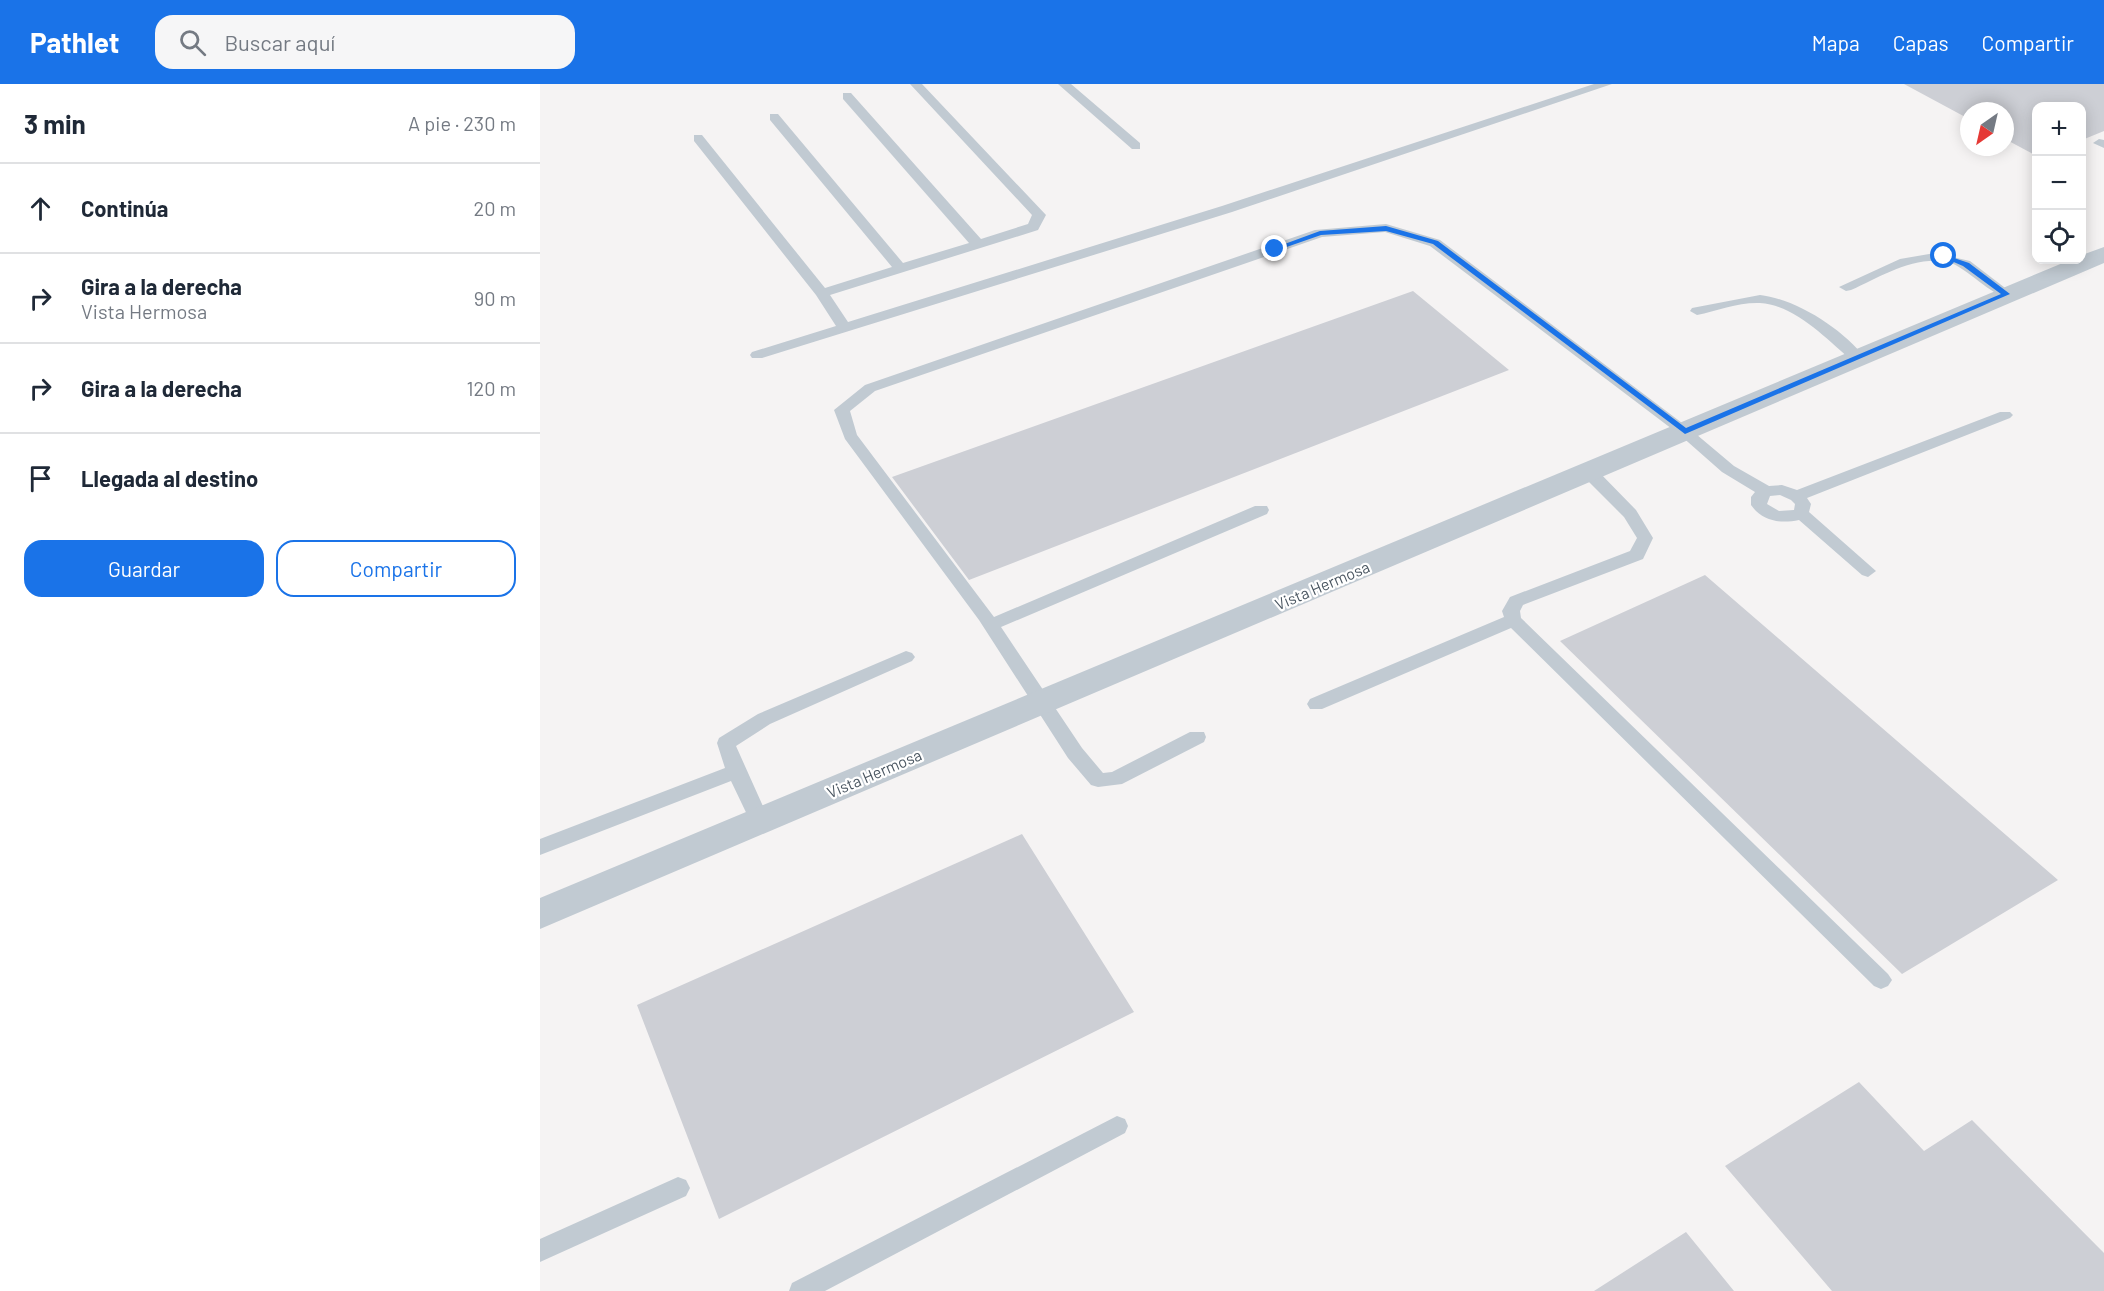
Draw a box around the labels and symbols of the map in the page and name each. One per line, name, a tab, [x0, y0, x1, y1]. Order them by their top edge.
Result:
north arrow	[1960, 102, 2014, 156]
route end	[1261, 235, 1287, 261]
route start	[1930, 242, 1956, 268]
street label: Vista Hermosa	[1272, 557, 1372, 613]
street label: Vista Hermosa	[824, 745, 924, 801]

